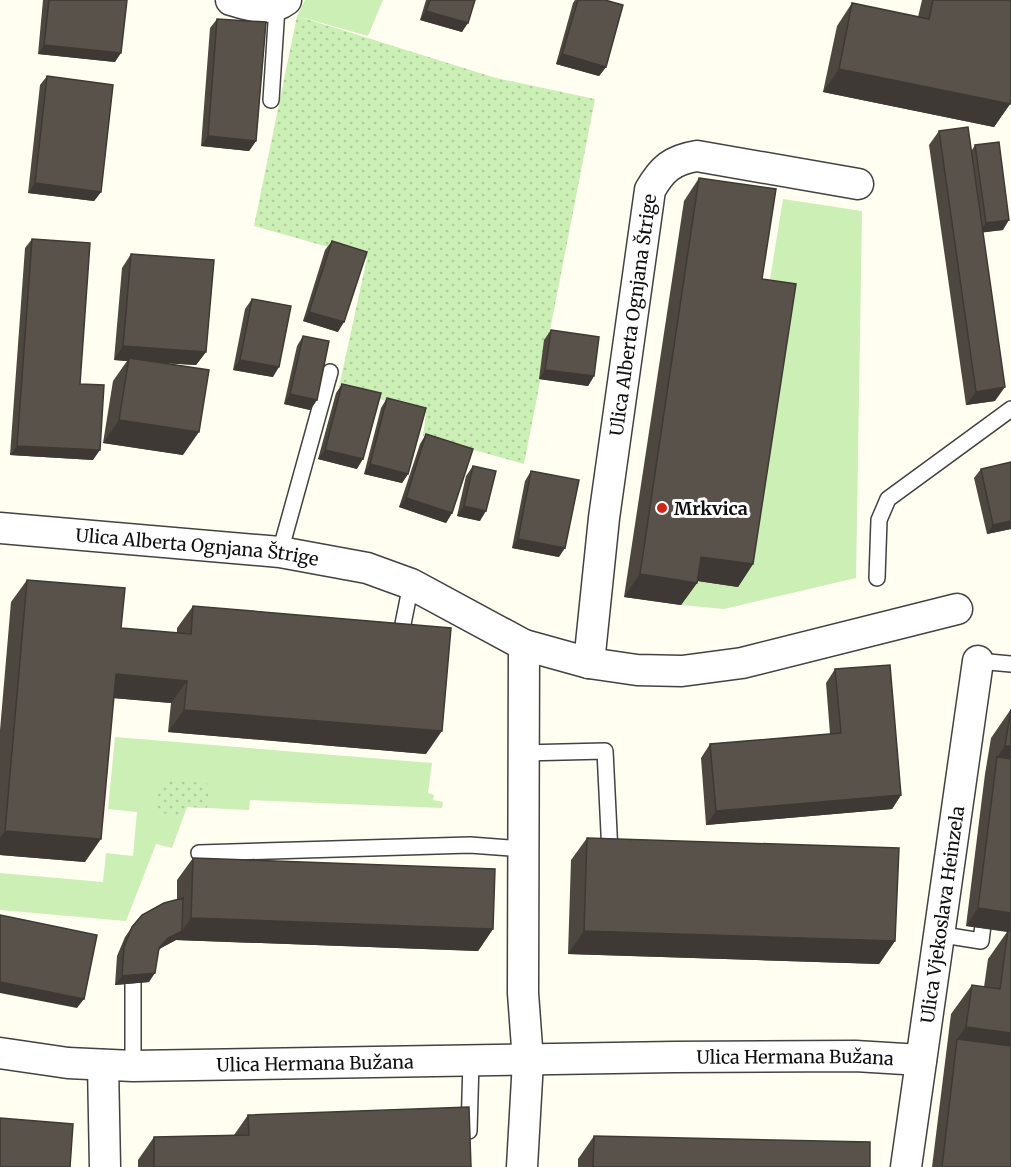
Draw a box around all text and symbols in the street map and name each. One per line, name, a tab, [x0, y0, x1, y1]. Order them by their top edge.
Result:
street label: Ulica Alberta Ognjana Štrige	[604, 192, 661, 437]
place label: Mrkvica	[674, 497, 748, 520]
marker: Mrkvica	[655, 501, 669, 515]
street label: Ulica Alberta Ognjana Štrige	[75, 523, 321, 570]
street label: Ulica Vjekoslava Heinzela	[915, 804, 969, 1025]
street label: Ulica Hermana Bužana	[696, 1044, 895, 1070]
street label: Ulica Hermana Bužana	[216, 1050, 414, 1076]

